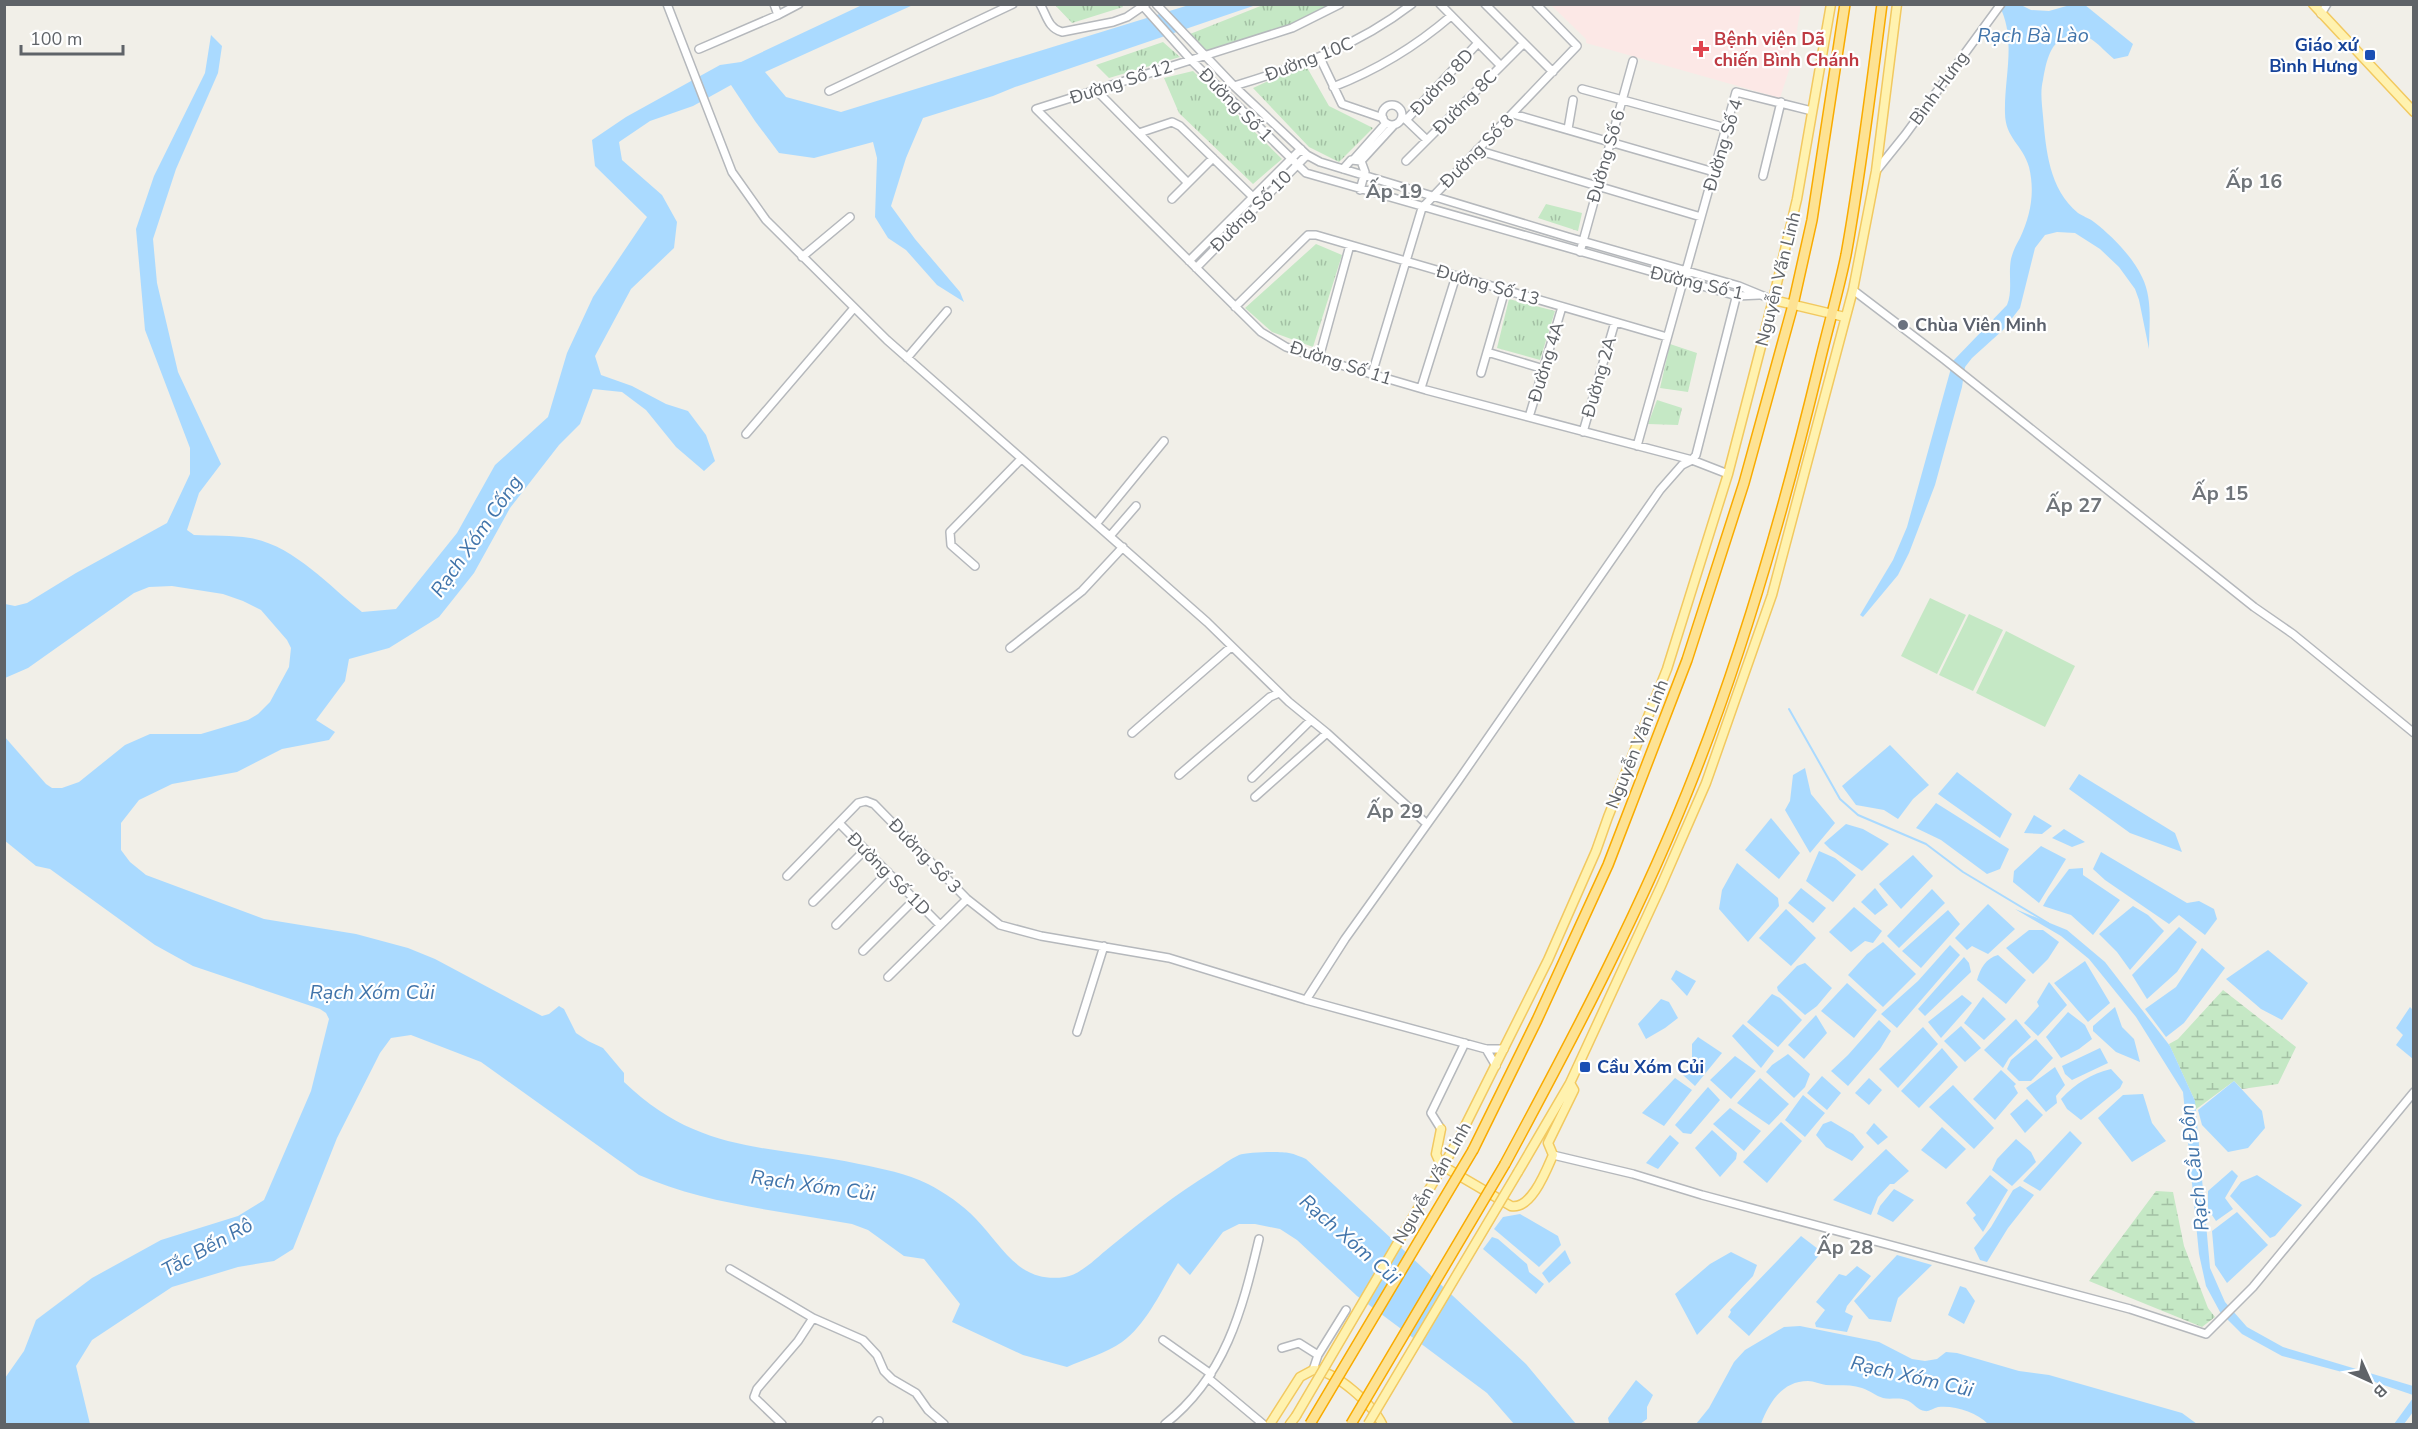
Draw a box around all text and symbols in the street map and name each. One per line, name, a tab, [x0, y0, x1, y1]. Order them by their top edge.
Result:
scale bar	[21, 18, 123, 56]
water label: Rạch Bà Lào	[1977, 22, 2089, 49]
text: 100 m	[30, 27, 82, 51]
place label: Bệnh viện Dã chiến Bình Chánh	[1714, 27, 1859, 72]
street label: Đường 10C	[1261, 31, 1357, 87]
place label: Giáo xứ Bình Hưng	[2269, 33, 2360, 78]
marker: Bệnh viện Dã chiến Bình Chánh	[1692, 40, 1710, 58]
street label: Đường 8D	[1404, 43, 1479, 121]
street label: Bình Hưng	[1904, 46, 1974, 130]
marker: Giáo xứ Bình Hưng	[2363, 48, 2377, 62]
street label: Đường Số 12	[1066, 54, 1175, 110]
street label: Đường Số 1	[1193, 62, 1278, 147]
street label: Đường 8C	[1427, 65, 1502, 140]
street label: Đường Số 4	[1697, 96, 1748, 195]
street label: Đường Số 6	[1581, 107, 1631, 206]
street label: Đường Số 8	[1434, 109, 1519, 194]
street label: Đường Số 10	[1204, 165, 1297, 258]
district label: Ấp 16	[2226, 167, 2282, 195]
district label: Ấp 19	[1366, 177, 1422, 205]
street label: Nguyễn Văn Linh	[1750, 209, 1806, 349]
street label: Đường Số 13	[1433, 259, 1542, 311]
street label: Đường Số 1	[1647, 260, 1746, 305]
place label: Chùa Viên Minh	[1915, 313, 2047, 337]
marker: Chùa Viên Minh	[1896, 318, 1910, 332]
street label: Đường 4A	[1522, 319, 1570, 406]
street label: Đường 2A	[1576, 334, 1622, 421]
street label: Đường Số 11	[1286, 335, 1395, 391]
water label: Rạch Xóm Cống	[424, 470, 528, 603]
district label: Ấp 15	[2192, 479, 2248, 507]
district label: Ấp 27	[2046, 491, 2102, 519]
street label: Nguyễn Văn Linh	[1600, 676, 1674, 812]
district label: Ấp 29	[1367, 797, 1423, 825]
street label: Đường Số 3	[883, 813, 967, 899]
street label: Đường Số 1D	[841, 826, 936, 921]
water label: Rạch Xóm Củi	[309, 979, 435, 1006]
place label: Cầu Xóm Củi	[1597, 1055, 1704, 1079]
marker: Cầu Xóm Củi	[1578, 1060, 1592, 1074]
water label: Rạch Cầu Đồn	[2173, 1103, 2216, 1233]
street label: Nguyễn Văn Linh	[1387, 1117, 1477, 1249]
water label: Rạch Xóm Củi	[749, 1163, 877, 1208]
water label: Rạch Xóm Củi	[1294, 1188, 1406, 1291]
water label: Tắc Bến Rô	[157, 1211, 258, 1284]
district label: Ấp 28	[1817, 1233, 1873, 1261]
water label: Rạch Xóm Củi	[1848, 1349, 1976, 1404]
north arrow	[2340, 1351, 2400, 1411]
text: B	[2368, 1379, 2392, 1403]

